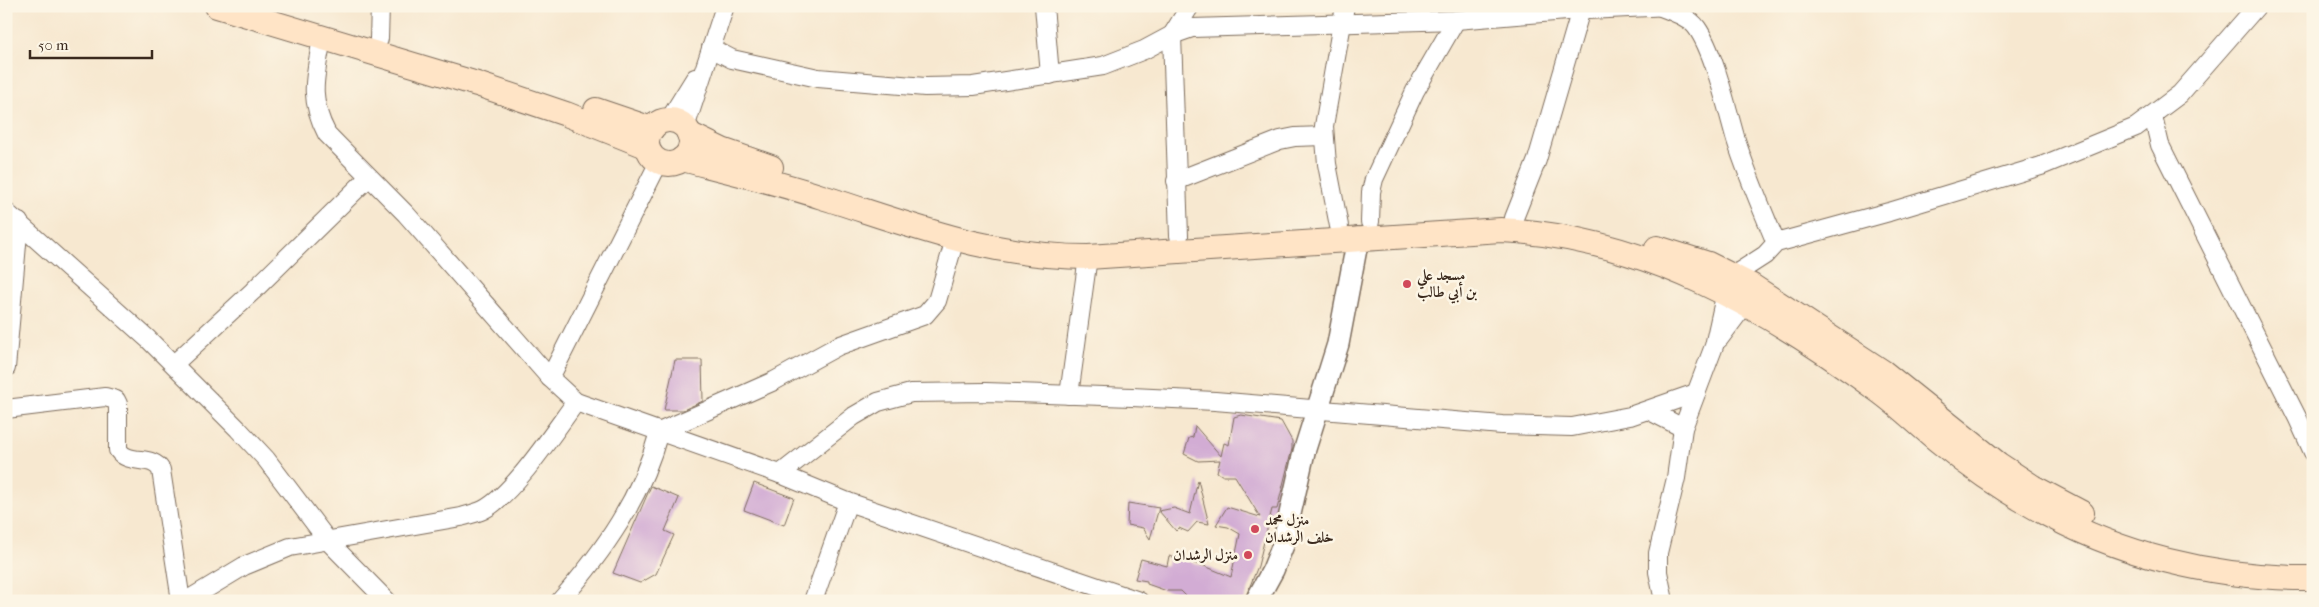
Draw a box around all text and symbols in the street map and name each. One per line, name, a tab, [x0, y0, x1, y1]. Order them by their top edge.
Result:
scale bar	[30, 28, 152, 60]
text: 50 m	[38, 36, 69, 54]
place label: مسجد علي بن أبي طالب	[1416, 266, 1477, 304]
marker: مسجد علي بن أبي طالب	[1401, 278, 1413, 290]
place label: منزل محمد خلف الرشدان	[1265, 511, 1334, 546]
marker: منزل محمد خلف الرشدان	[1249, 523, 1261, 535]
place label: منزل الرشدان	[1173, 546, 1238, 564]
marker: منزل الرشدان	[1242, 549, 1254, 561]

